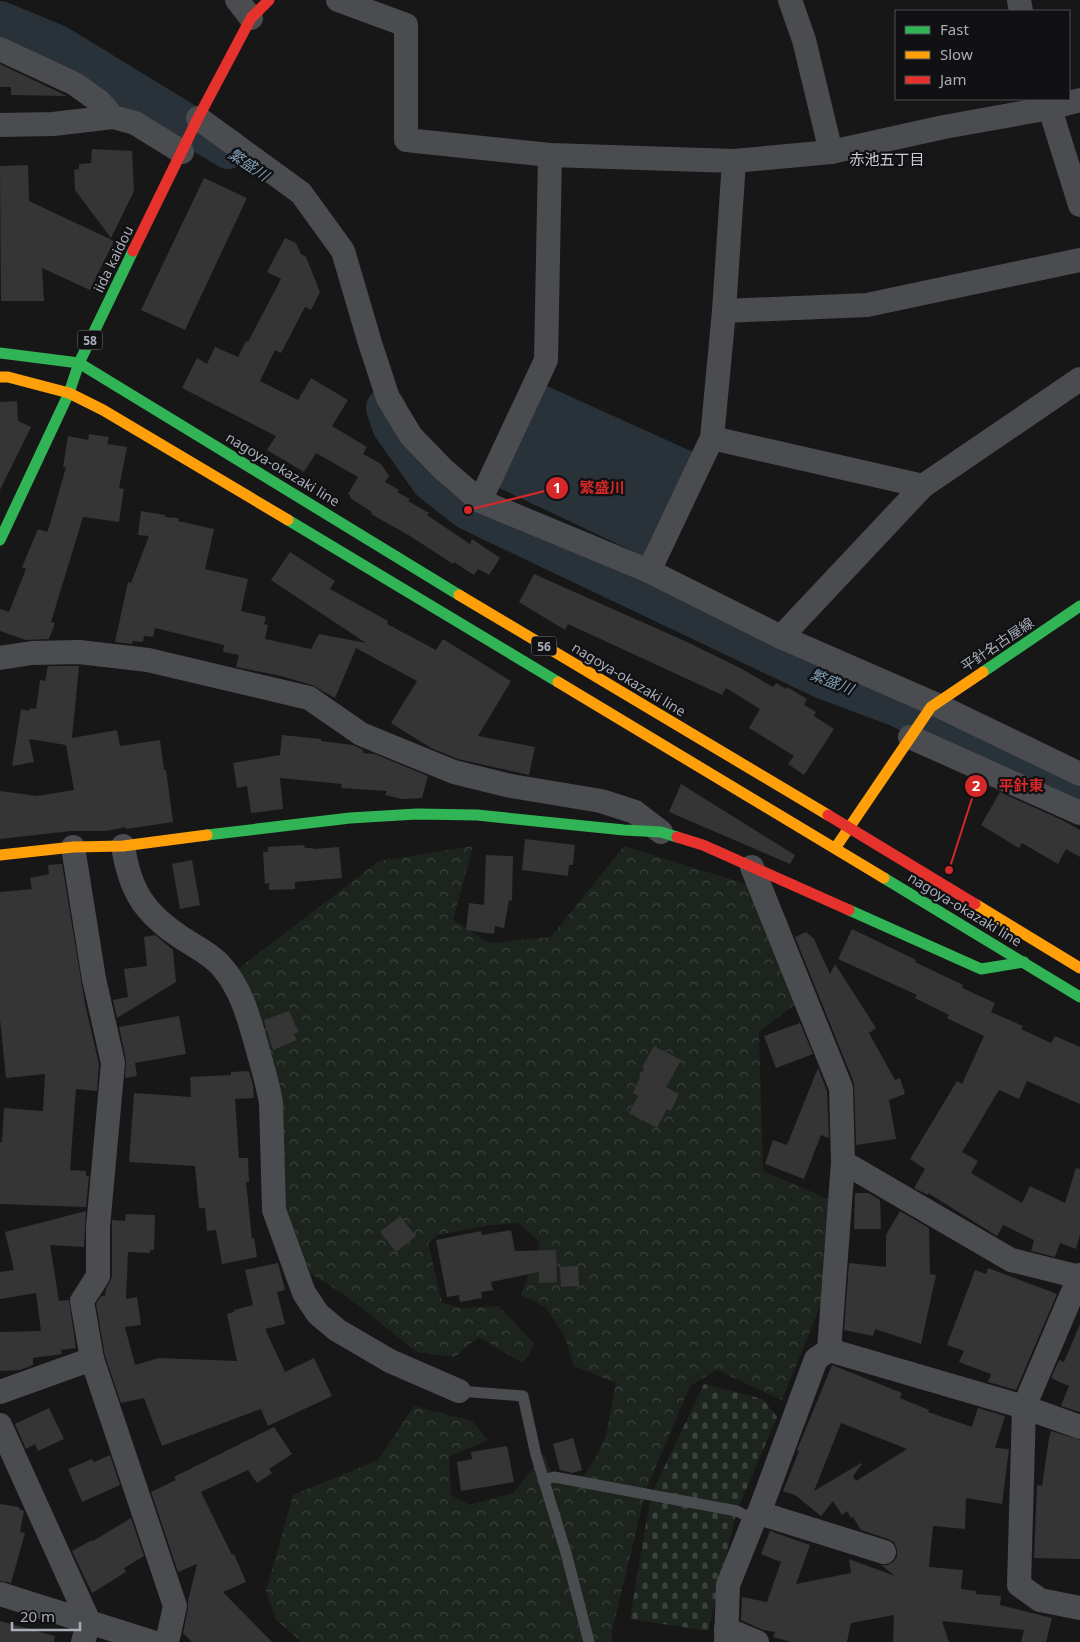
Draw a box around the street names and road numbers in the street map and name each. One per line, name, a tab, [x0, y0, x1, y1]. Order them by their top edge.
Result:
street label: iida kaidou	[89, 222, 137, 296]
road number: 58	[78, 330, 102, 350]
street label: nagoya-okazaki line	[223, 427, 343, 511]
street label: 平針名古屋線	[957, 613, 1037, 675]
road number: 56	[532, 636, 556, 656]
street label: nagoya-okazaki line	[569, 637, 689, 721]
street label: nagoya-okazaki line	[905, 867, 1025, 951]

